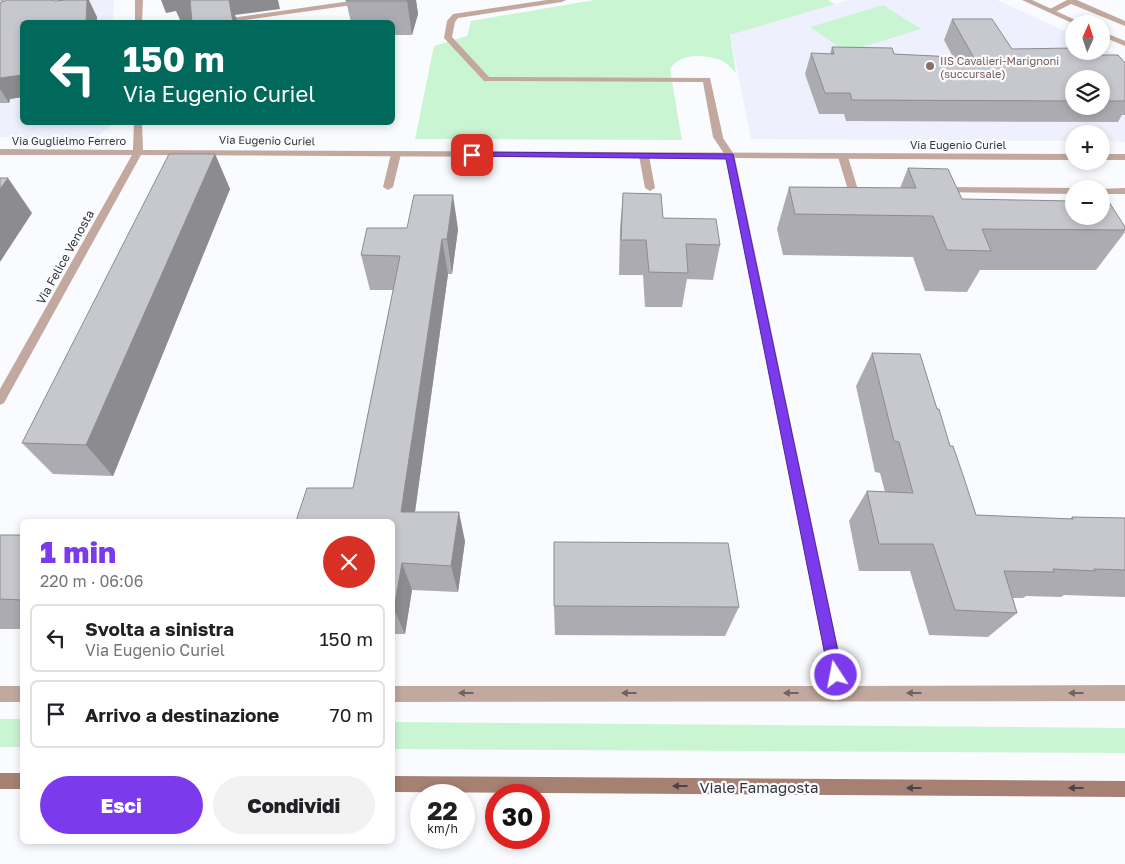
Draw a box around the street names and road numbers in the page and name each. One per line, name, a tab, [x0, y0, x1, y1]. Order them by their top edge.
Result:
street label: Via Eugenio Curiel	[219, 133, 316, 147]
street label: Via Guglielmo Ferrero	[12, 134, 127, 147]
street label: Via Eugenio Curiel	[910, 138, 1007, 151]
street label: Via Felice Venosta	[33, 207, 97, 307]
street label: Viale Famagosta	[699, 778, 819, 796]

